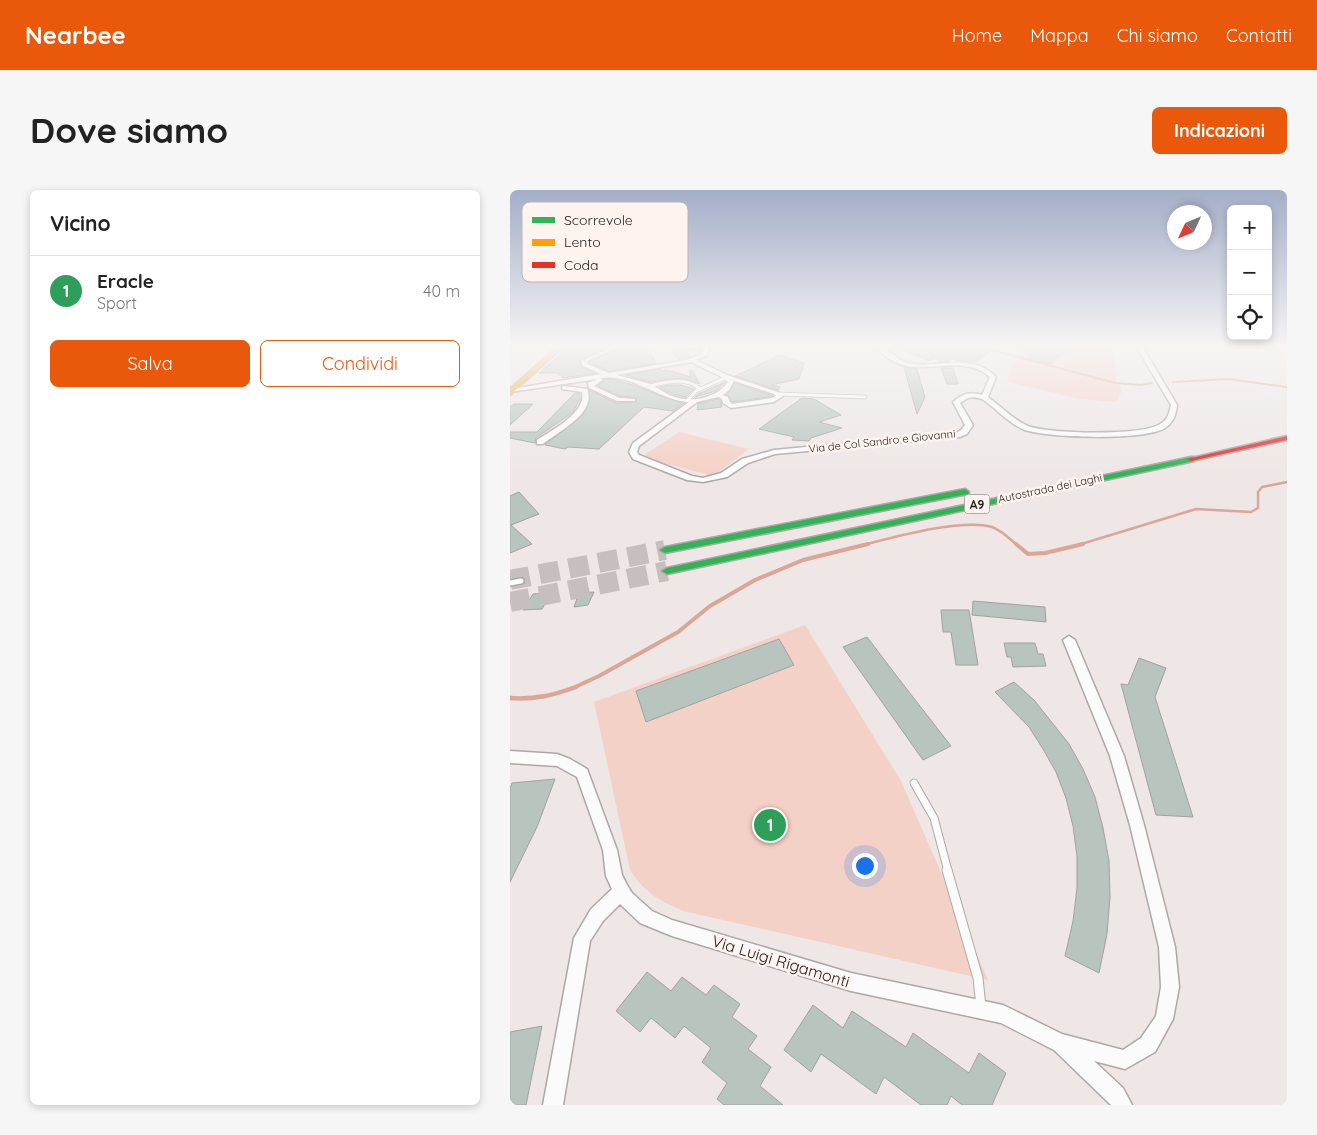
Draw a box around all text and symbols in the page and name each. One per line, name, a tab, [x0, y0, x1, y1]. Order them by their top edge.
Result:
text: Nearbee	[25, 20, 126, 50]
text: Home	[952, 24, 1002, 47]
text: Mappa	[1030, 24, 1089, 47]
text: Chi siamo	[1117, 24, 1198, 47]
text: Contatti	[1226, 24, 1292, 47]
button: Indicazioni	[1152, 107, 1287, 154]
text: Dove siamo	[30, 108, 228, 152]
legend	[522, 202, 688, 282]
north arrow	[1167, 205, 1212, 250]
map controls	[1227, 205, 1272, 340]
button: +	[1227, 205, 1272, 250]
text: Vicino	[50, 210, 111, 236]
text: Scorrevole	[564, 211, 633, 229]
text: Lento	[564, 233, 601, 251]
button: −	[1227, 250, 1272, 295]
text: Coda	[564, 256, 599, 274]
text: Eracle	[97, 269, 154, 293]
text: 1	[63, 281, 69, 301]
text: 40 m	[423, 281, 460, 301]
text: Sport	[97, 293, 137, 313]
button: locate	[1227, 295, 1272, 340]
button: Salva	[50, 340, 250, 387]
button: Condividi	[260, 340, 460, 387]
street label: Via de Col Sandro e Giovanni	[808, 426, 956, 456]
street label: Autostrada dei Laghi	[997, 470, 1103, 506]
road number: A9	[964, 494, 990, 514]
pin: 1	[754, 806, 786, 844]
your location	[852, 853, 878, 879]
street label: Via Luigi Rigamonti	[710, 931, 852, 991]

